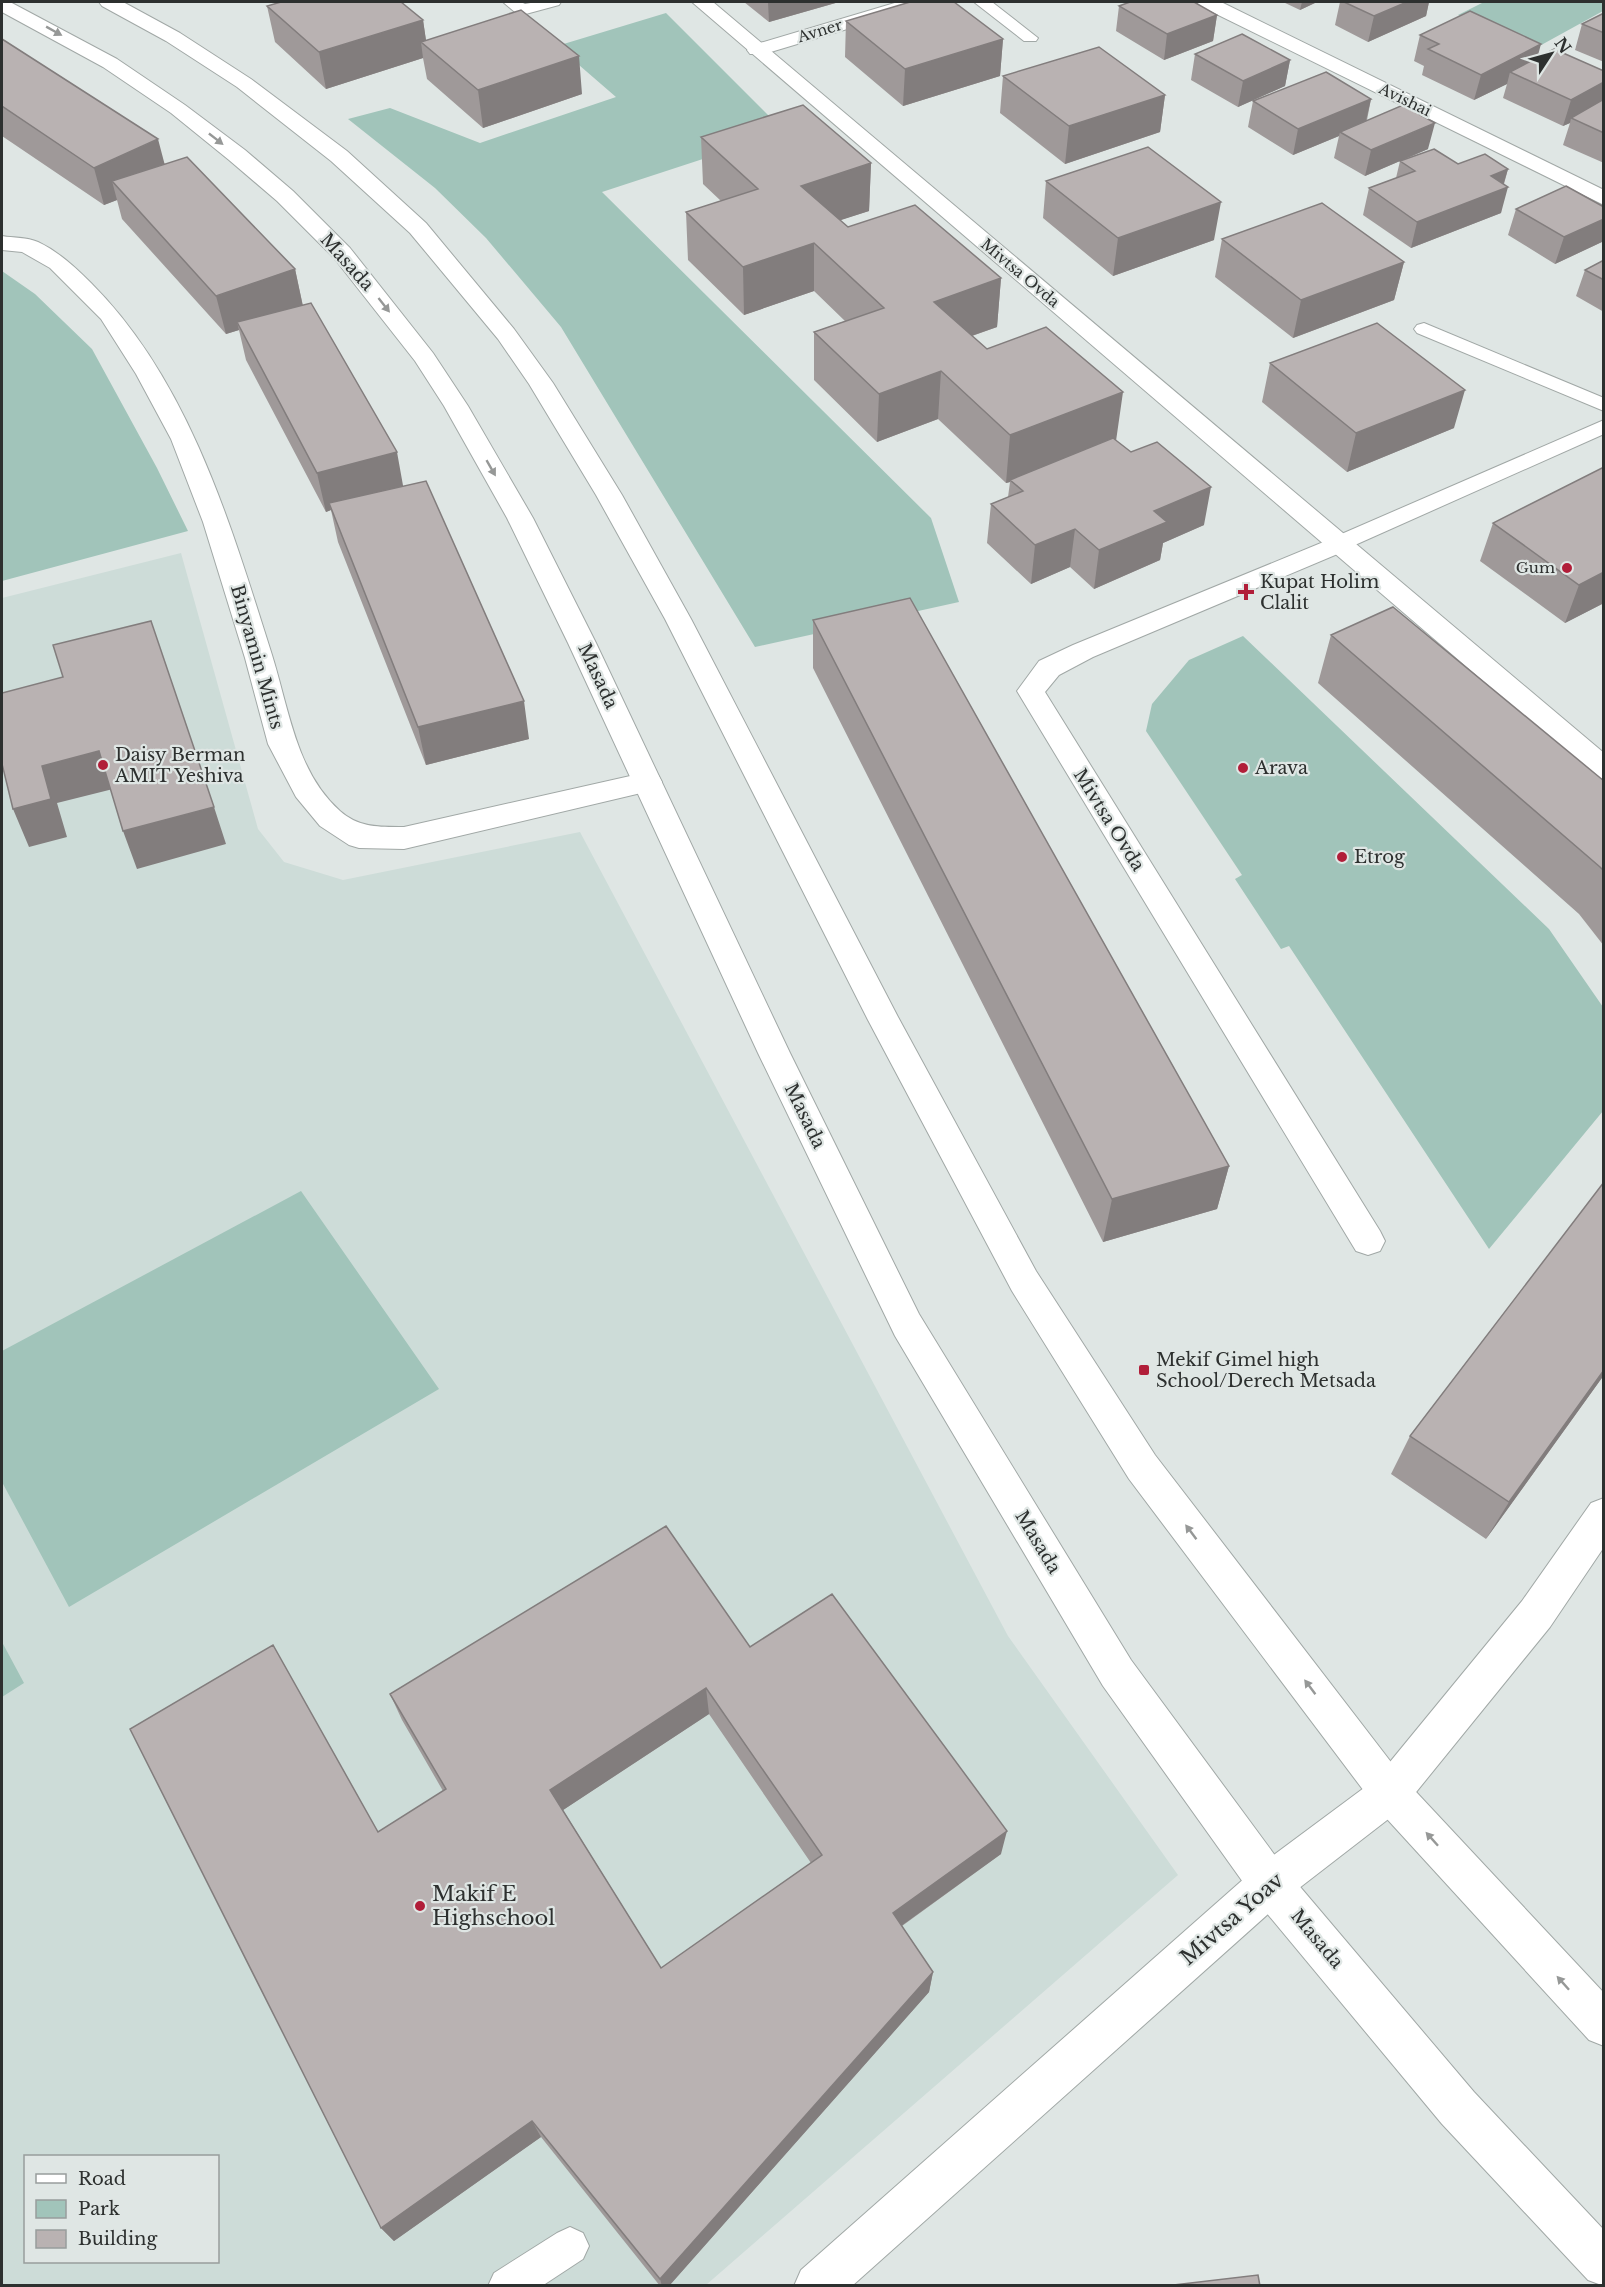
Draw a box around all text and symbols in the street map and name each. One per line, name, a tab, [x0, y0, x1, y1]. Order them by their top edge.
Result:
street label: Avner	[794, 14, 845, 47]
north arrow	[1521, 24, 1581, 84]
one-way arrow	[46, 26, 63, 36]
text: N	[1551, 33, 1576, 57]
street label: Avishai	[1375, 78, 1434, 120]
one-way arrow	[208, 133, 224, 145]
street label: Masada	[315, 229, 379, 295]
street label: Mivtsa Ovda	[977, 234, 1064, 311]
one-way arrow	[378, 297, 391, 313]
one-way arrow	[486, 460, 496, 477]
place label: Gum	[1516, 558, 1555, 577]
marker: Gum	[1560, 561, 1574, 575]
place label: Kupat Holim Clalit	[1260, 571, 1379, 614]
street label: Binyamin Mints	[226, 582, 288, 732]
marker: Kupat Holim Clalit	[1237, 583, 1255, 601]
street label: Masada	[573, 640, 623, 712]
place label: Daisy Berman AMIT Yeshiva	[114, 744, 245, 787]
place label: Arava	[1254, 757, 1308, 779]
marker: Daisy Berman AMIT Yeshiva	[96, 758, 110, 772]
marker: Arava	[1236, 761, 1250, 775]
street label: Mivtsa Ovda	[1069, 765, 1149, 875]
place label: Etrog	[1354, 846, 1405, 868]
marker: Etrog	[1335, 850, 1349, 864]
street label: Masada	[780, 1080, 830, 1152]
place label: Mekif Gimel high School/Derech Metsada	[1156, 1349, 1376, 1392]
marker: Mekif Gimel high School/Derech Metsada	[1137, 1363, 1151, 1377]
street label: Masada	[1011, 1506, 1065, 1578]
one-way arrow	[1186, 1524, 1198, 1539]
one-way arrow	[1304, 1679, 1316, 1694]
one-way arrow	[1425, 1831, 1439, 1846]
street label: Mivtsa Yoav	[1175, 1867, 1289, 1971]
place label: Makif E Highschool	[432, 1881, 555, 1931]
marker: Makif E Highschool	[413, 1899, 427, 1913]
street label: Masada	[1286, 1905, 1348, 1973]
one-way arrow	[1557, 1976, 1570, 1991]
legend	[24, 2155, 219, 2263]
text: Road	[78, 2168, 126, 2190]
text: Park	[78, 2198, 120, 2220]
text: Building	[78, 2228, 157, 2250]

